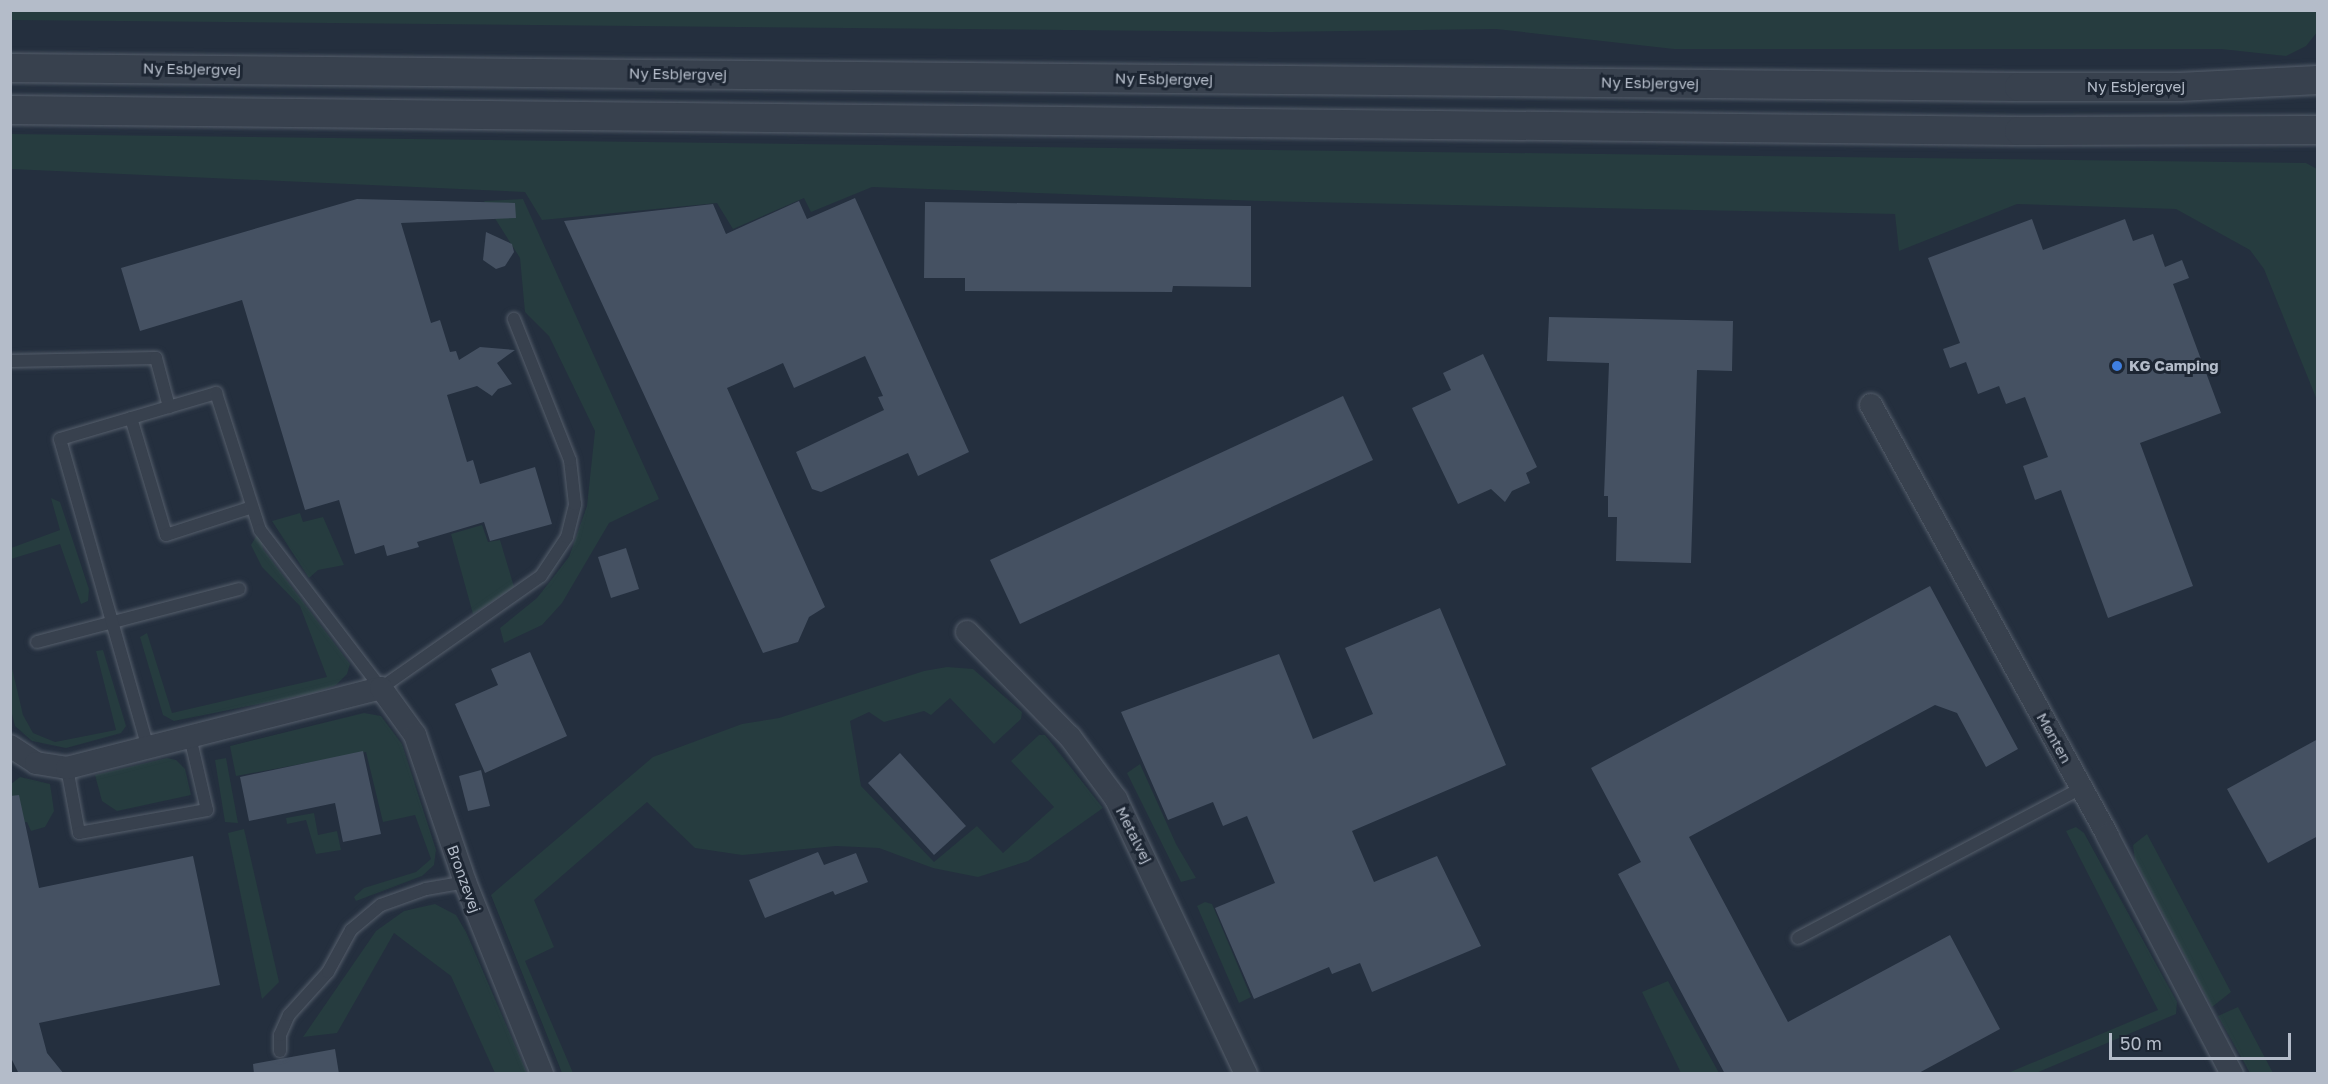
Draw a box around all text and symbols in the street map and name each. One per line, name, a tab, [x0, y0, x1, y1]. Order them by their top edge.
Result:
street label: Ny Esbjergvej	[143, 59, 241, 79]
street label: Ny Esbjergvej	[629, 64, 727, 84]
street label: Ny Esbjergvej	[1115, 69, 1213, 89]
street label: Ny Esbjergvej	[1601, 73, 1699, 93]
street label: Ny Esbjergvej	[2087, 78, 2185, 96]
place label: KG Camping	[2129, 357, 2218, 375]
marker: KG Camping	[2110, 359, 2124, 373]
street label: Mønten	[2033, 710, 2075, 766]
street label: Metalvej	[1112, 804, 1156, 866]
street label: Bronzevej	[443, 843, 485, 915]
scale bar	[2112, 1021, 2294, 1059]
text: 50 m	[2120, 1032, 2162, 1054]

